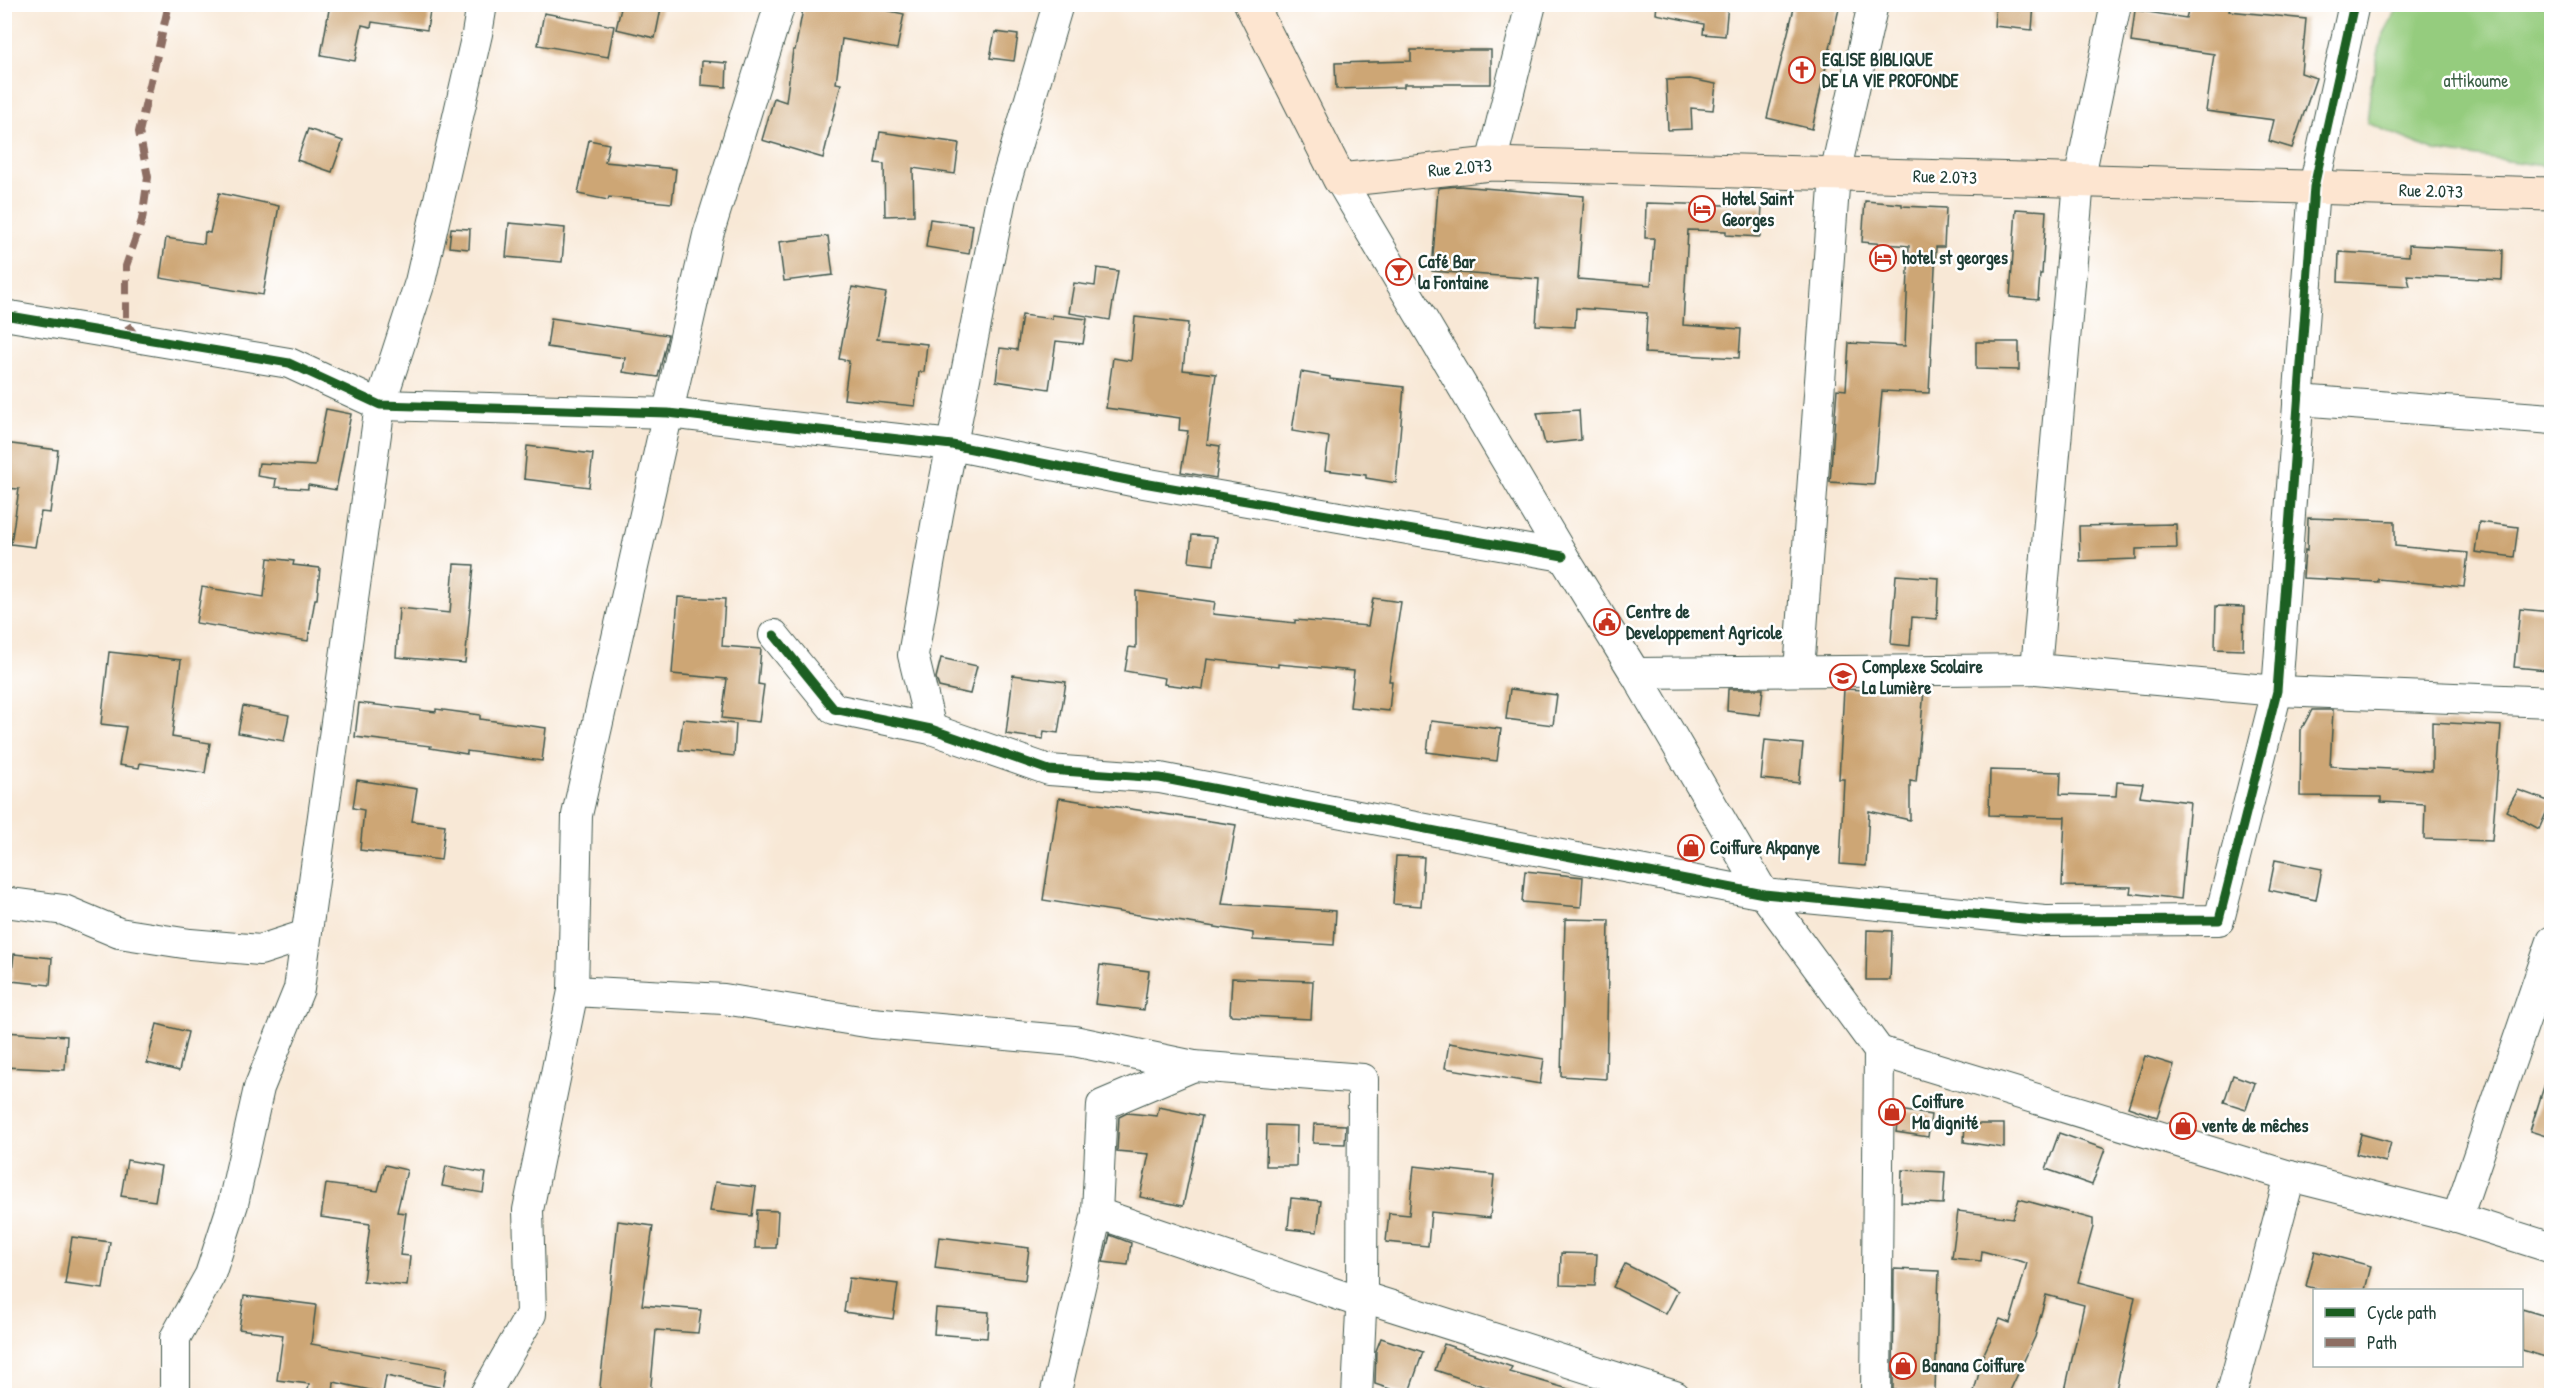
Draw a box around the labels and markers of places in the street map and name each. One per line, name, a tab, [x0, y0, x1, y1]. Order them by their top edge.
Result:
place label: EGLISE BIBLIQUE DE LA VIE PROFONDE	[1822, 47, 1959, 93]
church icon: EGLISE BIBLIQUE DE LA VIE PROFONDE	[1787, 55, 1817, 85]
place label: Hotel Saint Georges	[1722, 186, 1794, 233]
hotel icon: Hotel Saint Georges	[1687, 194, 1717, 224]
hotel icon: hotel st georges	[1868, 243, 1898, 273]
place label: hotel st georges	[1902, 245, 2008, 271]
place label: Café Bar la Fontaine	[1418, 249, 1490, 295]
bar icon: Café Bar la Fontaine	[1384, 257, 1414, 287]
place label: Centre de Developpement Agricole	[1626, 599, 1783, 646]
public building icon: Centre de Developpement Agricole	[1592, 607, 1622, 637]
place label: Complexe Scolaire La Lumière	[1862, 654, 1984, 700]
school or university icon: Complexe Scolaire La Lumière	[1828, 662, 1858, 692]
shop icon: Coiffure Akpanye	[1676, 833, 1706, 863]
place label: Coiffure Akpanye	[1710, 835, 1821, 861]
place label: Coiffure Ma dignité	[1912, 1089, 1979, 1136]
shop icon: Coiffure Ma dignité	[1877, 1097, 1907, 1127]
shop icon: vente de mêches	[2168, 1111, 2198, 1141]
place label: vente de mêches	[2201, 1113, 2308, 1138]
shop icon: Banana Coiffure	[1888, 1351, 1918, 1381]
place label: Banana Coiffure	[1922, 1353, 2025, 1378]

